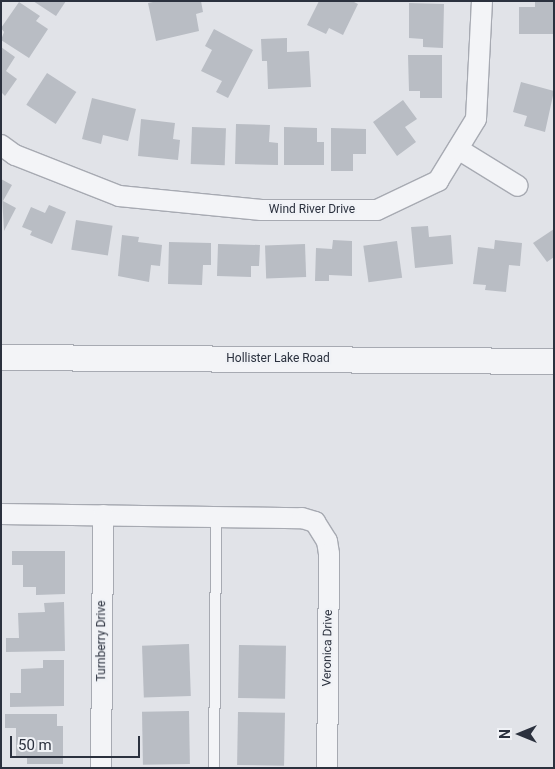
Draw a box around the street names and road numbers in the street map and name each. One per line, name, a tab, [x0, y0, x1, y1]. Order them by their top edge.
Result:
street label: Wind River Drive	[269, 203, 355, 217]
street label: Hollister Lake Road	[226, 352, 330, 366]
street label: Turnberry Drive	[95, 601, 109, 681]
street label: Veronica Drive	[320, 609, 336, 687]

